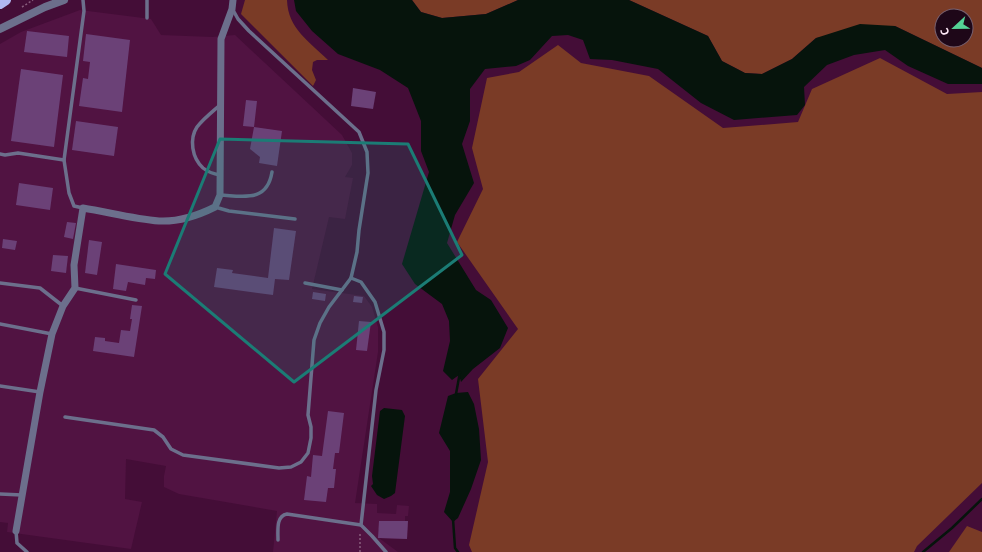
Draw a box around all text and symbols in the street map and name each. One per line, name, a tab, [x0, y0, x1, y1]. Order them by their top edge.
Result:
north arrow	[934, 8, 974, 48]
text: С	[936, 26, 953, 38]

